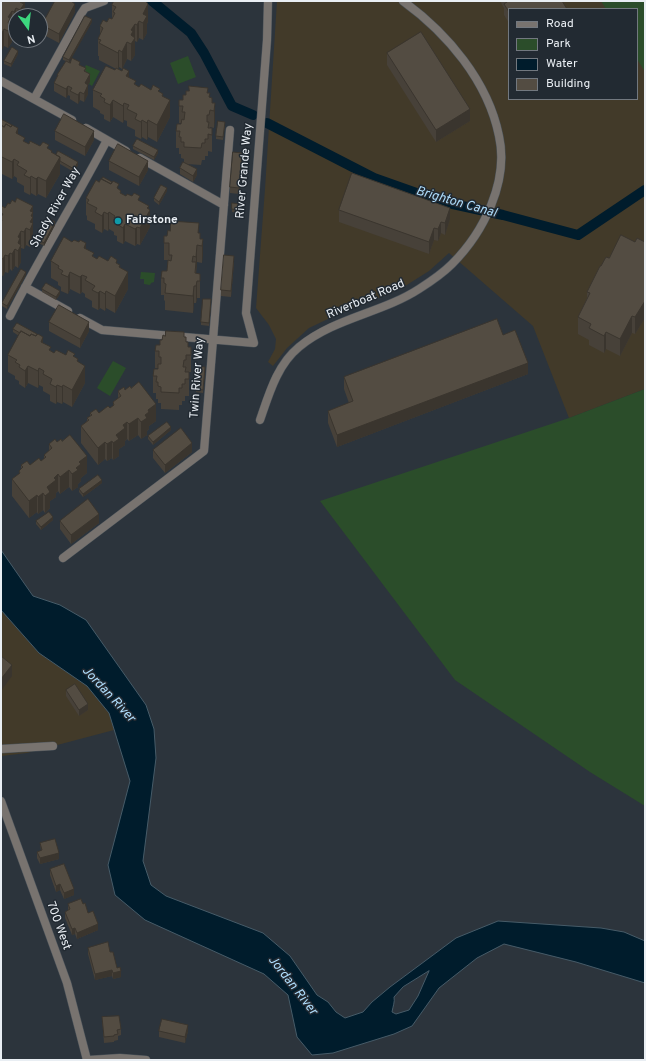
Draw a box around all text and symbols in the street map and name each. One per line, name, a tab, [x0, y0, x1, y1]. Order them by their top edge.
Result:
north arrow	[8, 8, 48, 48]
legend	[508, 8, 638, 100]
text: Road	[546, 16, 574, 32]
text: N	[25, 31, 36, 46]
text: Park	[546, 36, 571, 52]
text: Water	[546, 56, 578, 72]
text: Building	[546, 76, 590, 92]
street label: River Grande Way	[234, 123, 256, 219]
street label: Shady River Way	[28, 165, 84, 251]
water label: Brighton Canal	[414, 184, 498, 222]
place label: Fairstone	[126, 214, 178, 228]
marker: Fairstone	[113, 216, 123, 226]
street label: Riverboat Road	[325, 277, 407, 323]
street label: Twin River Way	[188, 337, 208, 419]
water label: Jordan River	[78, 664, 138, 726]
street label: 700 West	[43, 900, 73, 952]
water label: Jordan River	[264, 953, 320, 1019]

